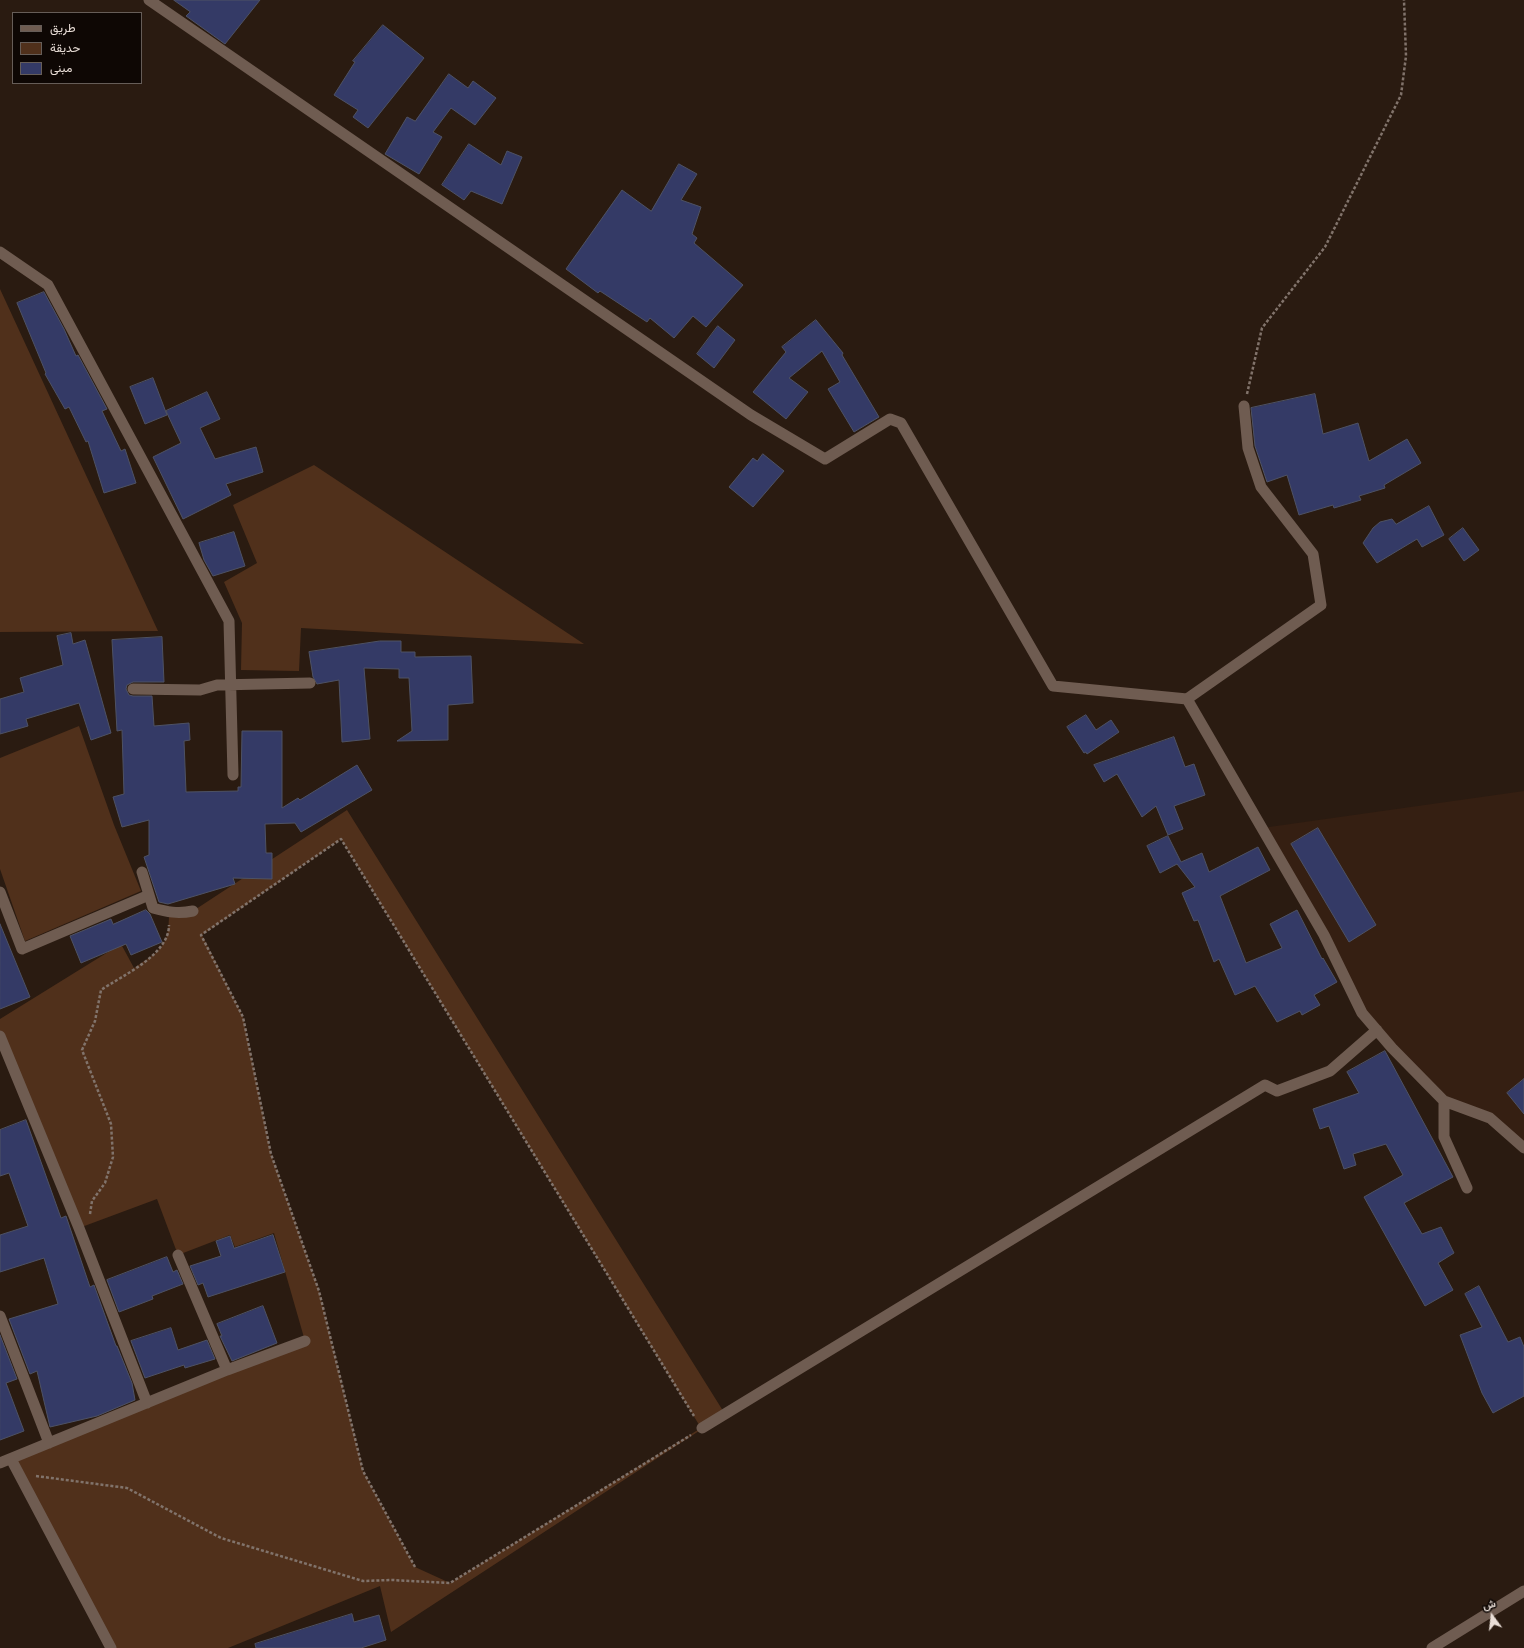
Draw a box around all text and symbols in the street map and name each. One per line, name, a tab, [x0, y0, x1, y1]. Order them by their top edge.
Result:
legend	[12, 12, 142, 84]
text: طريق	[50, 19, 75, 36]
text: حديقة	[50, 39, 80, 56]
text: مبنى	[50, 59, 72, 76]
text: ش	[1480, 1595, 1497, 1613]
north arrow	[1472, 1596, 1512, 1636]

